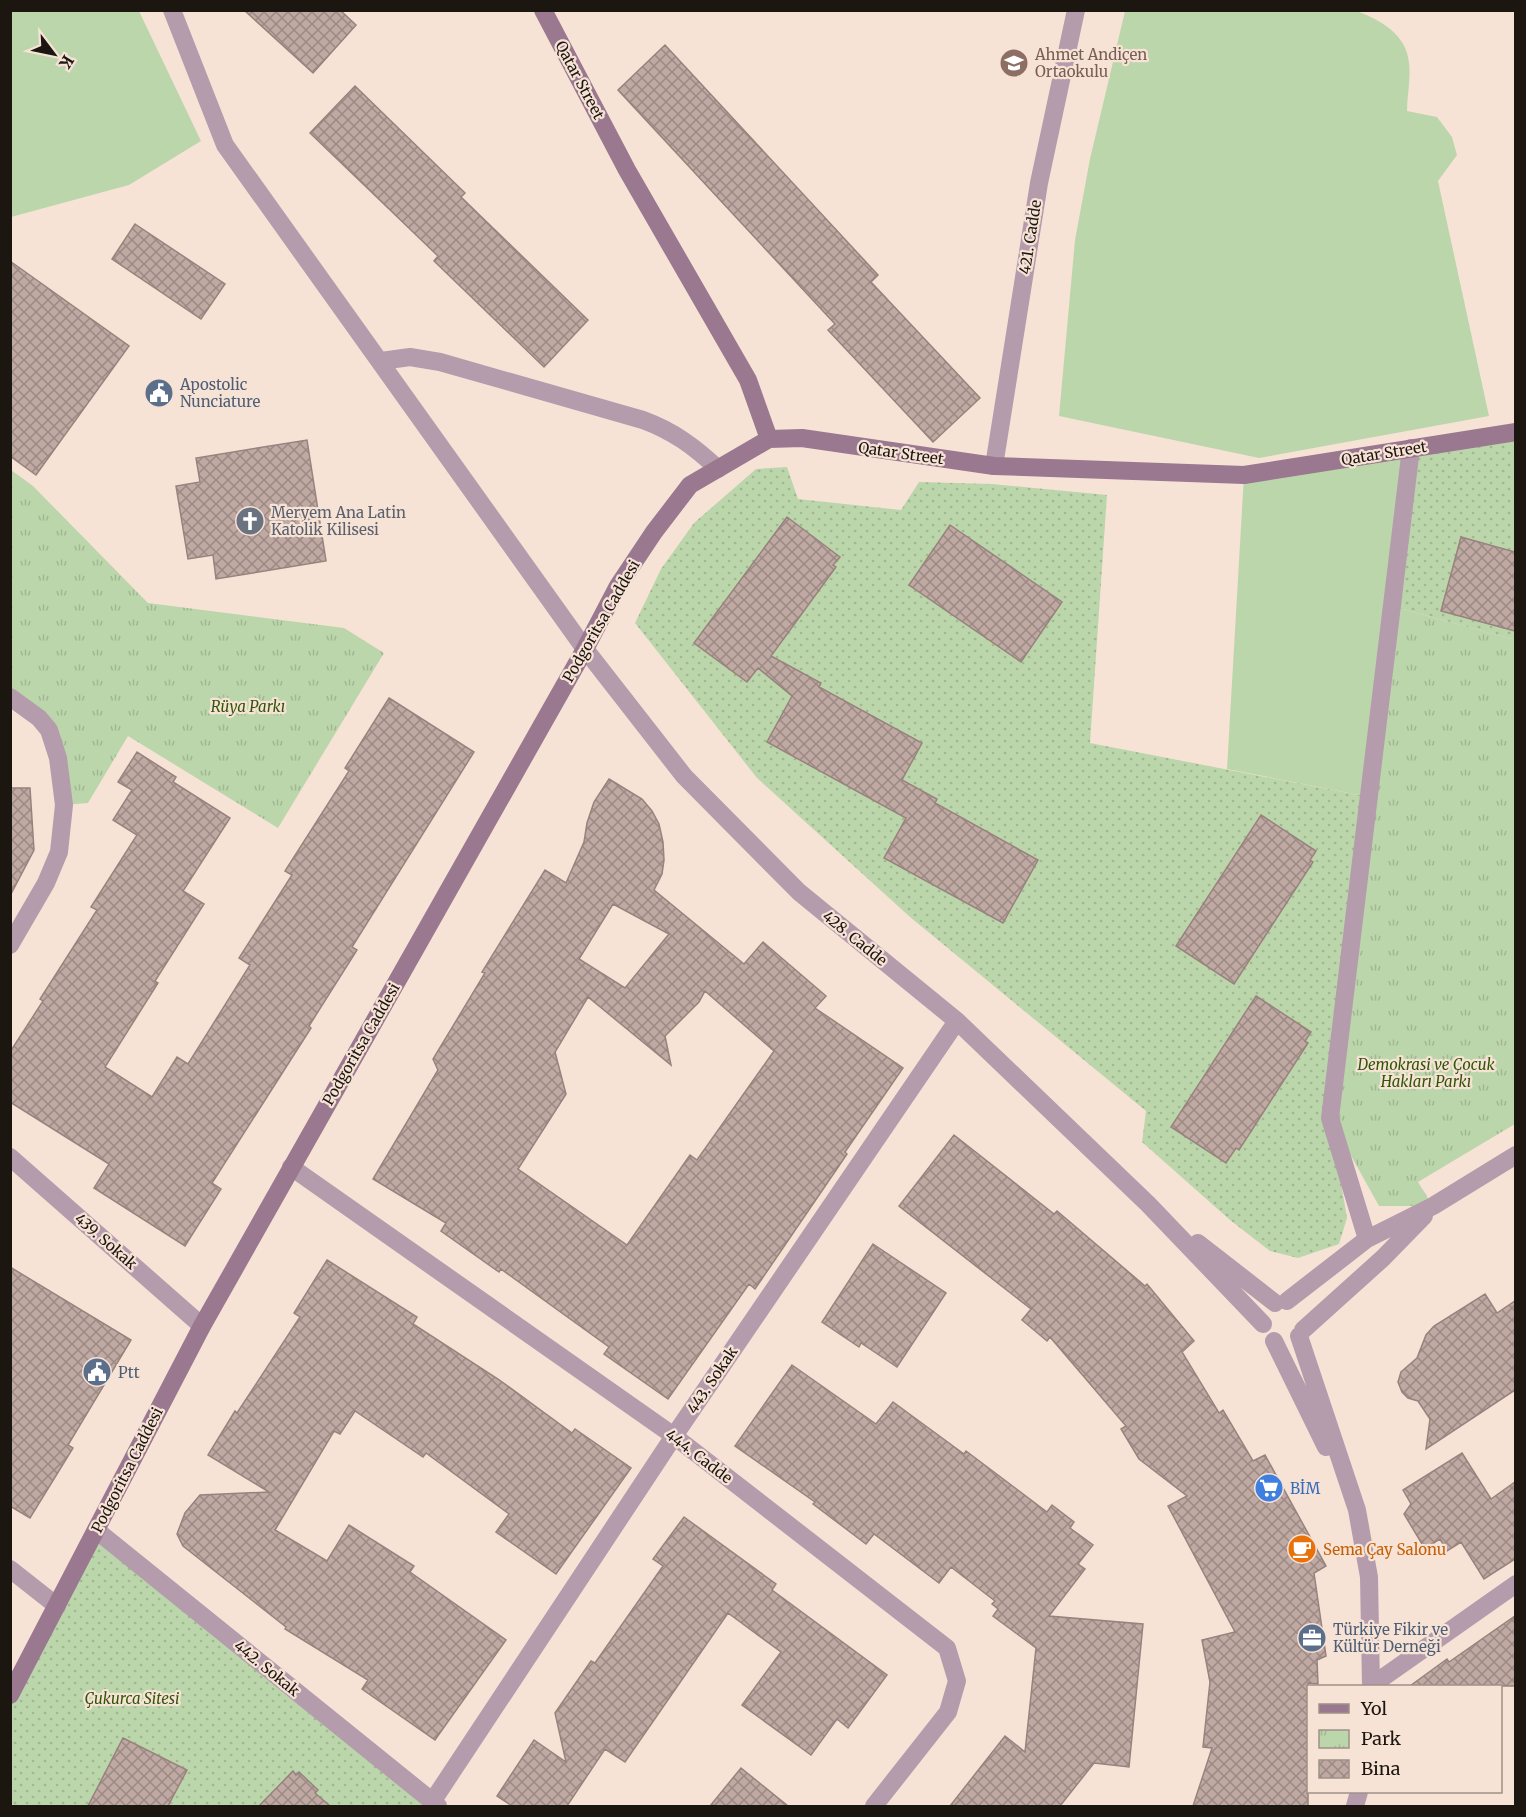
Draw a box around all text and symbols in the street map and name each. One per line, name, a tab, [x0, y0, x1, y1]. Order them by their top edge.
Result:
north arrow	[24, 24, 84, 84]
street label: Qatar Street	[551, 38, 609, 123]
place label: Ahmet Andiçen Ortaokulu	[1034, 45, 1147, 81]
school or university icon: Ahmet Andiçen Ortaokulu	[998, 47, 1030, 79]
text: K	[55, 52, 78, 72]
street label: 421. Cadde	[1015, 198, 1045, 276]
place label: Apostolic Nunciature	[179, 375, 261, 411]
public building icon: Apostolic Nunciature	[143, 377, 175, 409]
street label: Qatar Street	[1340, 437, 1428, 469]
street label: Qatar Street	[857, 438, 945, 468]
place label: Meryem Ana Latin Katolik Kilisesi	[271, 503, 406, 539]
church icon: Meryem Ana Latin Katolik Kilisesi	[234, 505, 266, 537]
street label: Podgoritsa Caddesi	[558, 556, 644, 686]
park label: Rüya Parkı	[211, 697, 285, 716]
street label: 428. Cadde	[819, 906, 891, 970]
street label: Podgoritsa Caddesi	[318, 979, 404, 1109]
park label: Demokrasi ve Çocuk Hakları Parkı	[1356, 1055, 1495, 1091]
street label: 439. Sokak	[71, 1209, 141, 1273]
street label: 443. Sokak	[683, 1342, 742, 1417]
public building icon: Ptt	[81, 1356, 113, 1388]
place label: Ptt	[118, 1363, 140, 1382]
street label: Podgoritsa Caddesi	[87, 1404, 167, 1536]
street label: 444. Cadde	[662, 1425, 736, 1487]
supermarket icon: BİM	[1253, 1472, 1285, 1504]
place label: BİM	[1290, 1479, 1320, 1498]
cafe icon: Sema Çay Salonu	[1286, 1533, 1318, 1565]
place label: Sema Çay Salonu	[1323, 1540, 1446, 1559]
place label: Türkiye Fikir ve Kültür Derneği	[1333, 1620, 1448, 1656]
office icon: Türkiye Fikir ve Kültür Derneği	[1296, 1622, 1328, 1654]
street label: 442. Sokak	[230, 1636, 304, 1700]
legend	[1307, 1685, 1502, 1793]
park label: Çukurca Sitesi	[85, 1689, 179, 1708]
text: Yol	[1360, 1697, 1387, 1720]
text: Park	[1361, 1727, 1402, 1750]
text: Bina	[1361, 1757, 1401, 1780]

